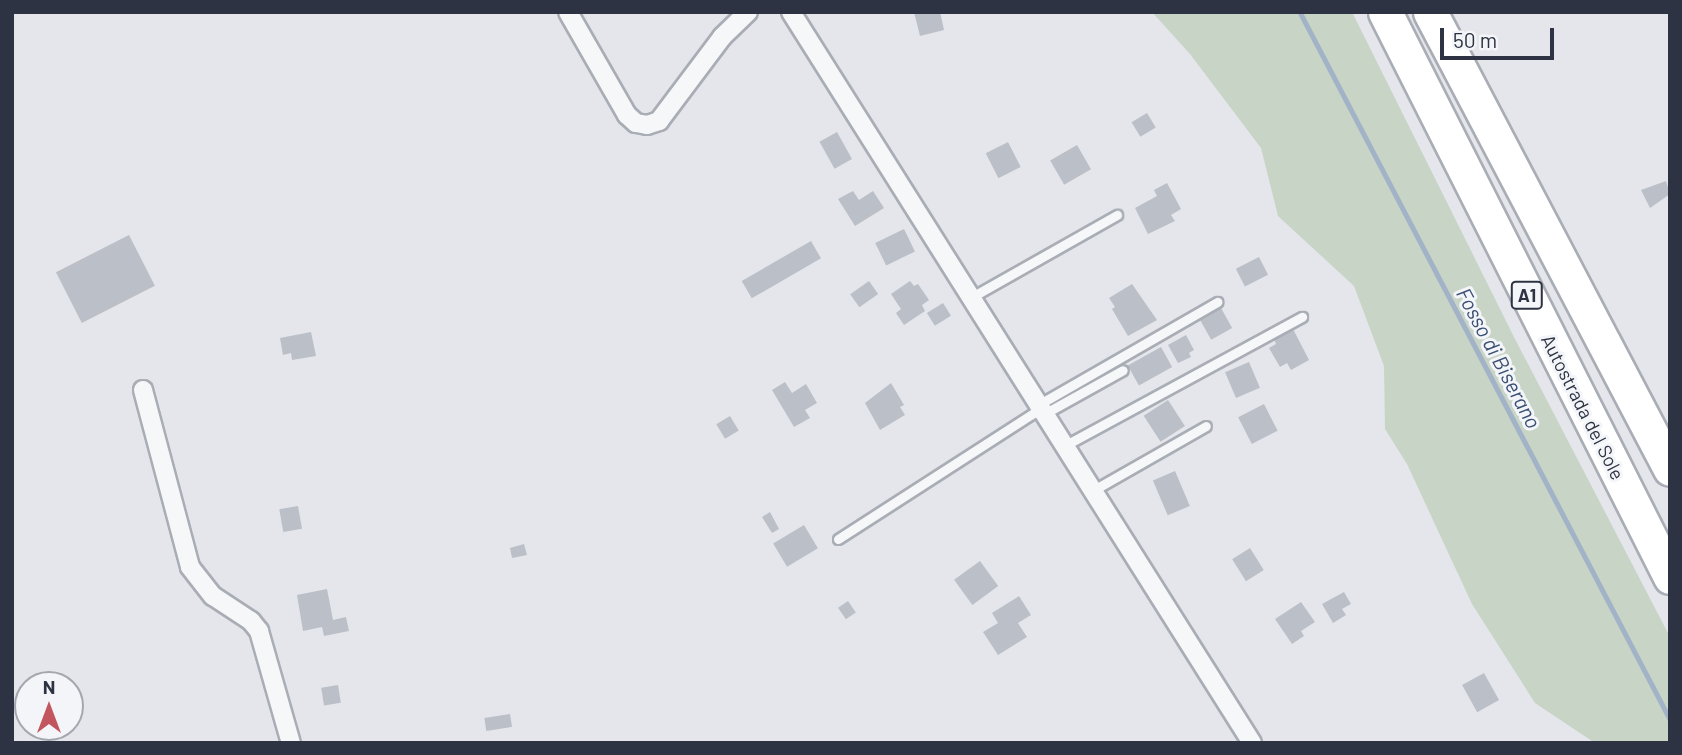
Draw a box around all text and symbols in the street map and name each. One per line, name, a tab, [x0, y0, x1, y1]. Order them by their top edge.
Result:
scale bar	[1444, 14, 1558, 58]
text: 50 m	[1453, 27, 1497, 52]
road number: A1	[1510, 281, 1544, 310]
water label: Fosso di Biserano	[1451, 283, 1547, 433]
street label: Autostrada del Sole	[1537, 331, 1629, 483]
north arrow	[14, 671, 84, 741]
text: N	[43, 675, 55, 698]

